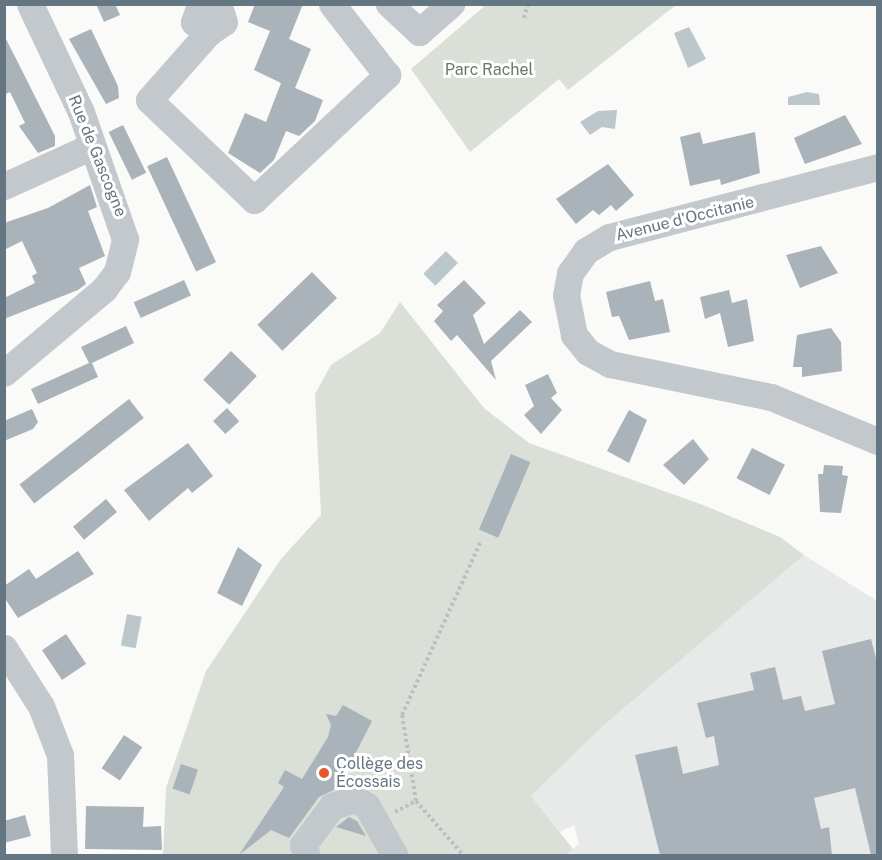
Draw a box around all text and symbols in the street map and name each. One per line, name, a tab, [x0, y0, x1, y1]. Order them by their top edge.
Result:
park label: Parc Rachel	[445, 60, 533, 80]
street label: Rue de Gascogne	[64, 92, 130, 220]
street label: Avenue d'Occitanie	[614, 192, 756, 246]
place label: Collège des Écossais	[336, 754, 423, 792]
marker: Collège des Écossais	[317, 766, 331, 780]

